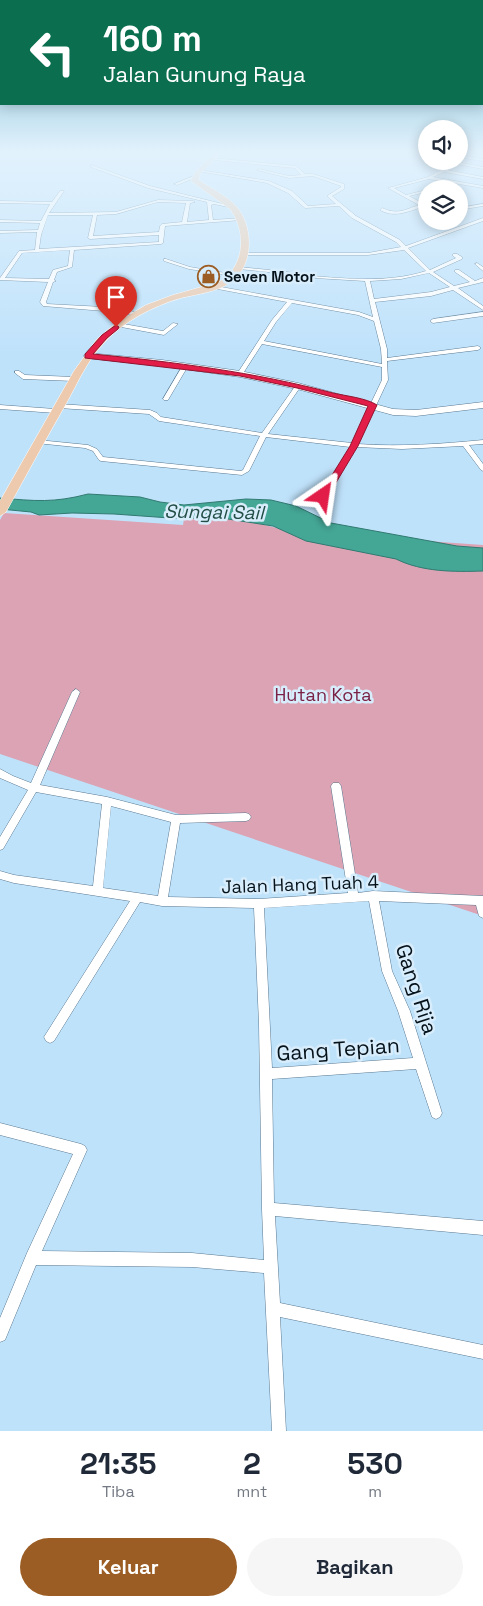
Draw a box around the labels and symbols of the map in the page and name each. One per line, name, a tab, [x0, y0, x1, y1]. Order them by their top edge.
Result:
shop icon: Seven Motor	[196, 264, 220, 288]
place label: Seven Motor	[224, 267, 315, 286]
pin	[95, 276, 137, 327]
position arrow	[296, 469, 348, 521]
water label: Sungai Sail	[164, 499, 266, 525]
park label: Hutan Kota	[274, 683, 372, 706]
street label: Jalan Hang Tuah 4	[221, 870, 379, 898]
street label: Gang Rija	[390, 940, 444, 1038]
street label: Gang Tepian	[275, 1031, 401, 1067]

